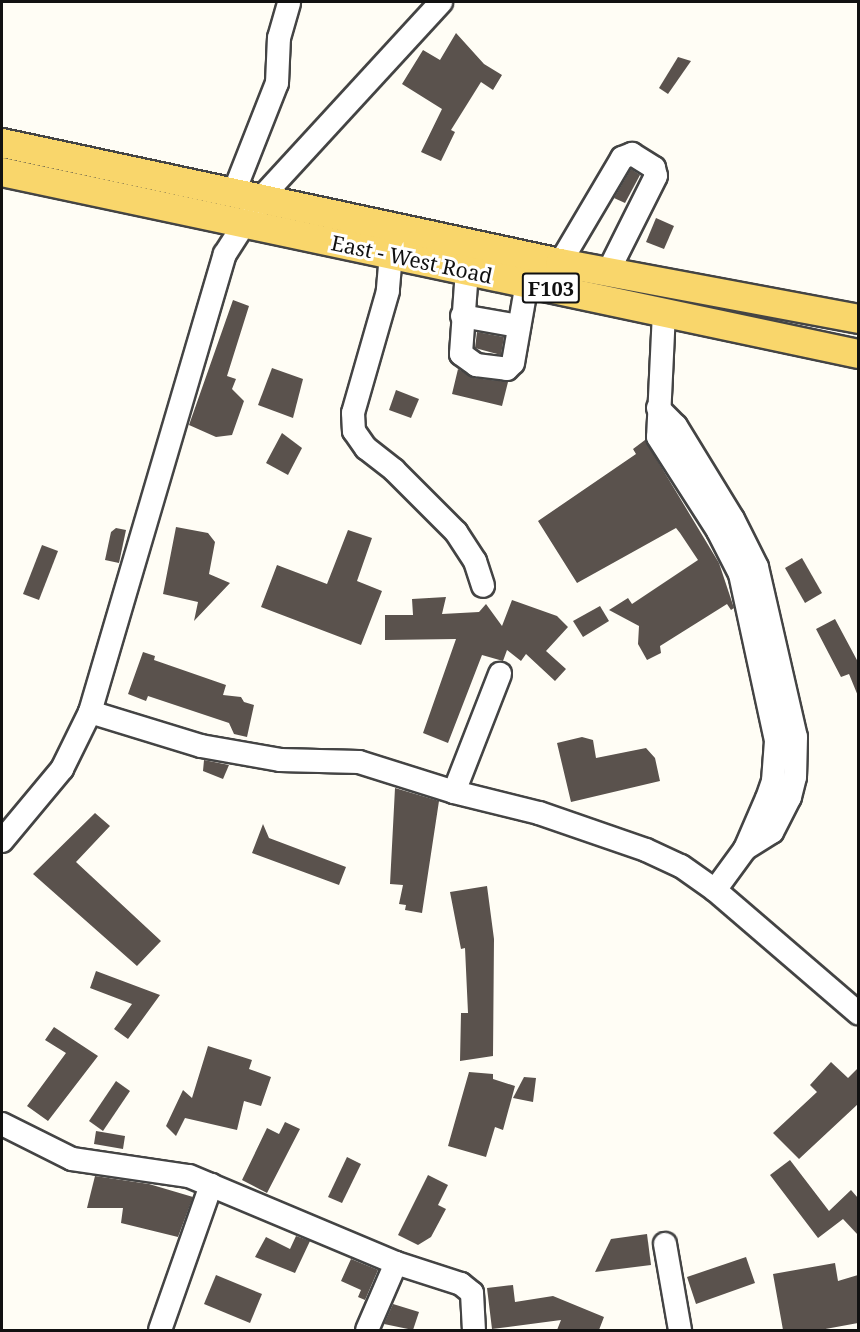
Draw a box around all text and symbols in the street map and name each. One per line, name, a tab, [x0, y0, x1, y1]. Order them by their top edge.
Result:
street label: East - West Road	[329, 230, 495, 288]
road number: F103	[521, 271, 581, 305]

